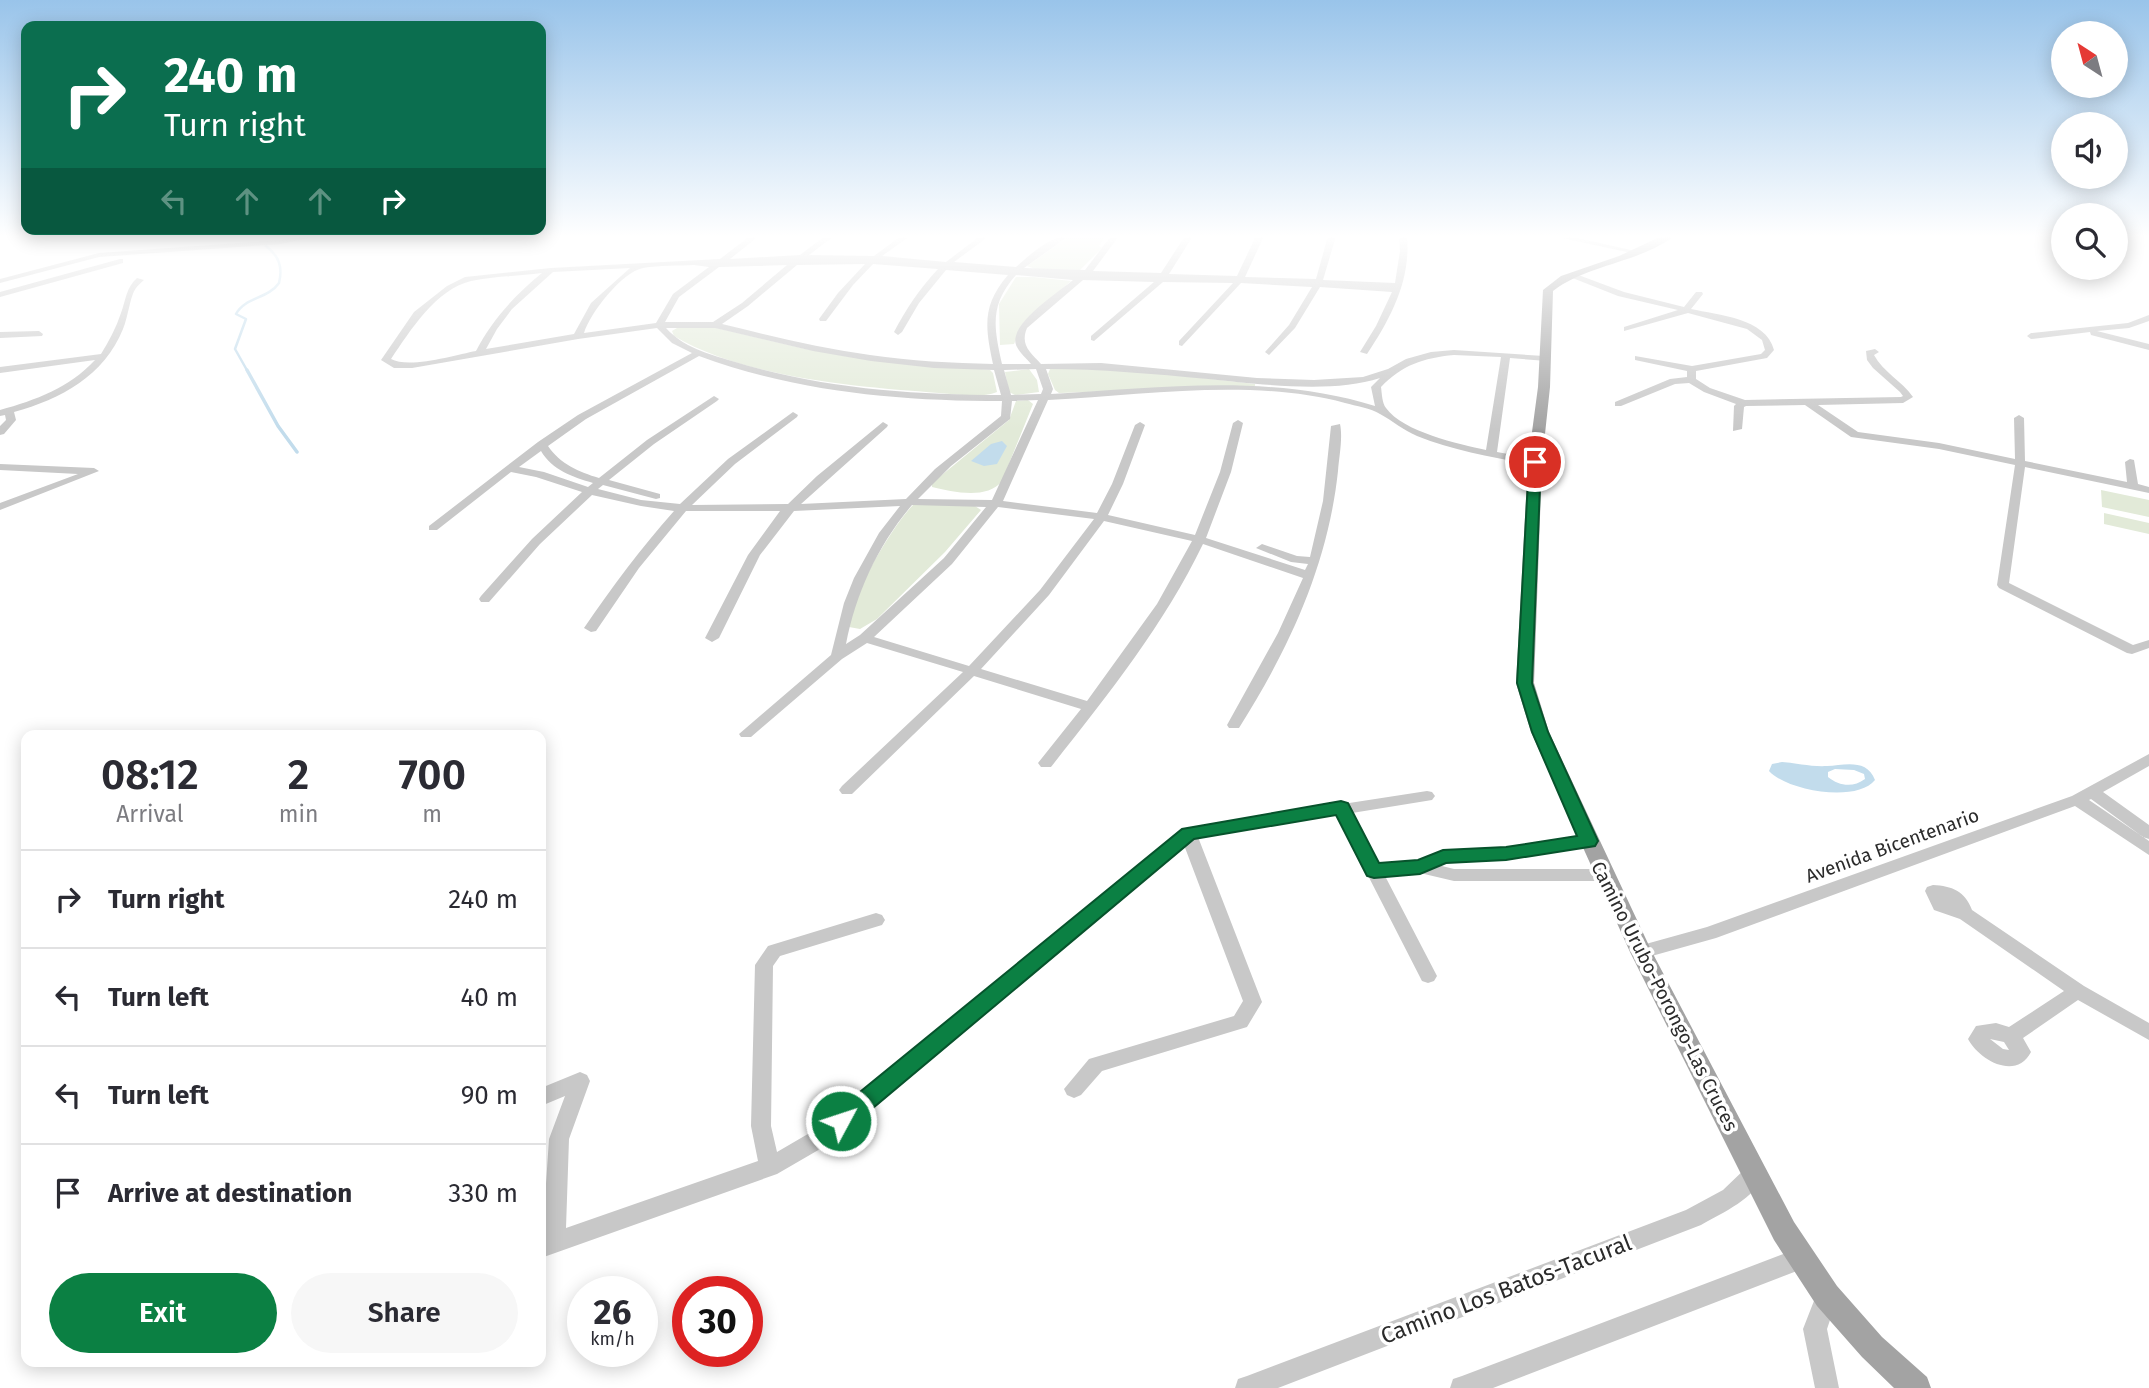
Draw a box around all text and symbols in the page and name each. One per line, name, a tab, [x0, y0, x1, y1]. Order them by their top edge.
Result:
north arrow	[2051, 21, 2128, 98]
map controls	[2051, 21, 2128, 280]
text: 240 m	[164, 46, 297, 105]
icon: right	[49, 49, 140, 140]
text: Turn right	[164, 106, 306, 144]
button: sound	[2051, 112, 2128, 189]
icon: left	[155, 182, 193, 220]
icon: ahead	[228, 182, 266, 220]
icon: ahead	[301, 182, 339, 220]
icon: right	[374, 182, 412, 220]
button: search	[2051, 203, 2128, 280]
pin	[1505, 432, 1565, 492]
icon: arrive	[1516, 443, 1554, 481]
text: 08:12	[101, 750, 199, 800]
text: 2	[288, 750, 309, 800]
text: 700	[398, 750, 466, 800]
text: Arrival	[116, 800, 184, 828]
text: min	[279, 800, 318, 828]
text: m	[422, 800, 442, 828]
street label: Avenida Bicentenario	[1802, 803, 1982, 888]
street label: Camino Urubo-Porongo-Las Cruces	[1586, 858, 1743, 1135]
icon: right	[49, 880, 87, 918]
text: Turn right	[108, 884, 225, 915]
text: 240 m	[448, 884, 518, 915]
icon: left	[49, 978, 87, 1016]
text: Turn left	[108, 982, 209, 1013]
text: 40 m	[460, 982, 518, 1013]
icon: left	[49, 1076, 87, 1114]
text: Turn left	[108, 1080, 209, 1111]
text: 90 m	[461, 1080, 518, 1111]
position arrow	[804, 1084, 878, 1158]
icon: arrive	[49, 1174, 87, 1212]
text: Arrive at destination	[108, 1178, 352, 1209]
text: 330 m	[448, 1178, 518, 1209]
street label: Camino Los Batos-Tacural	[1377, 1228, 1636, 1350]
button: Exit	[49, 1273, 277, 1353]
button: Share	[291, 1273, 518, 1353]
speed limit sign: 30	[672, 1276, 763, 1367]
text: 26	[594, 1291, 631, 1333]
text: km/h	[590, 1328, 635, 1350]

